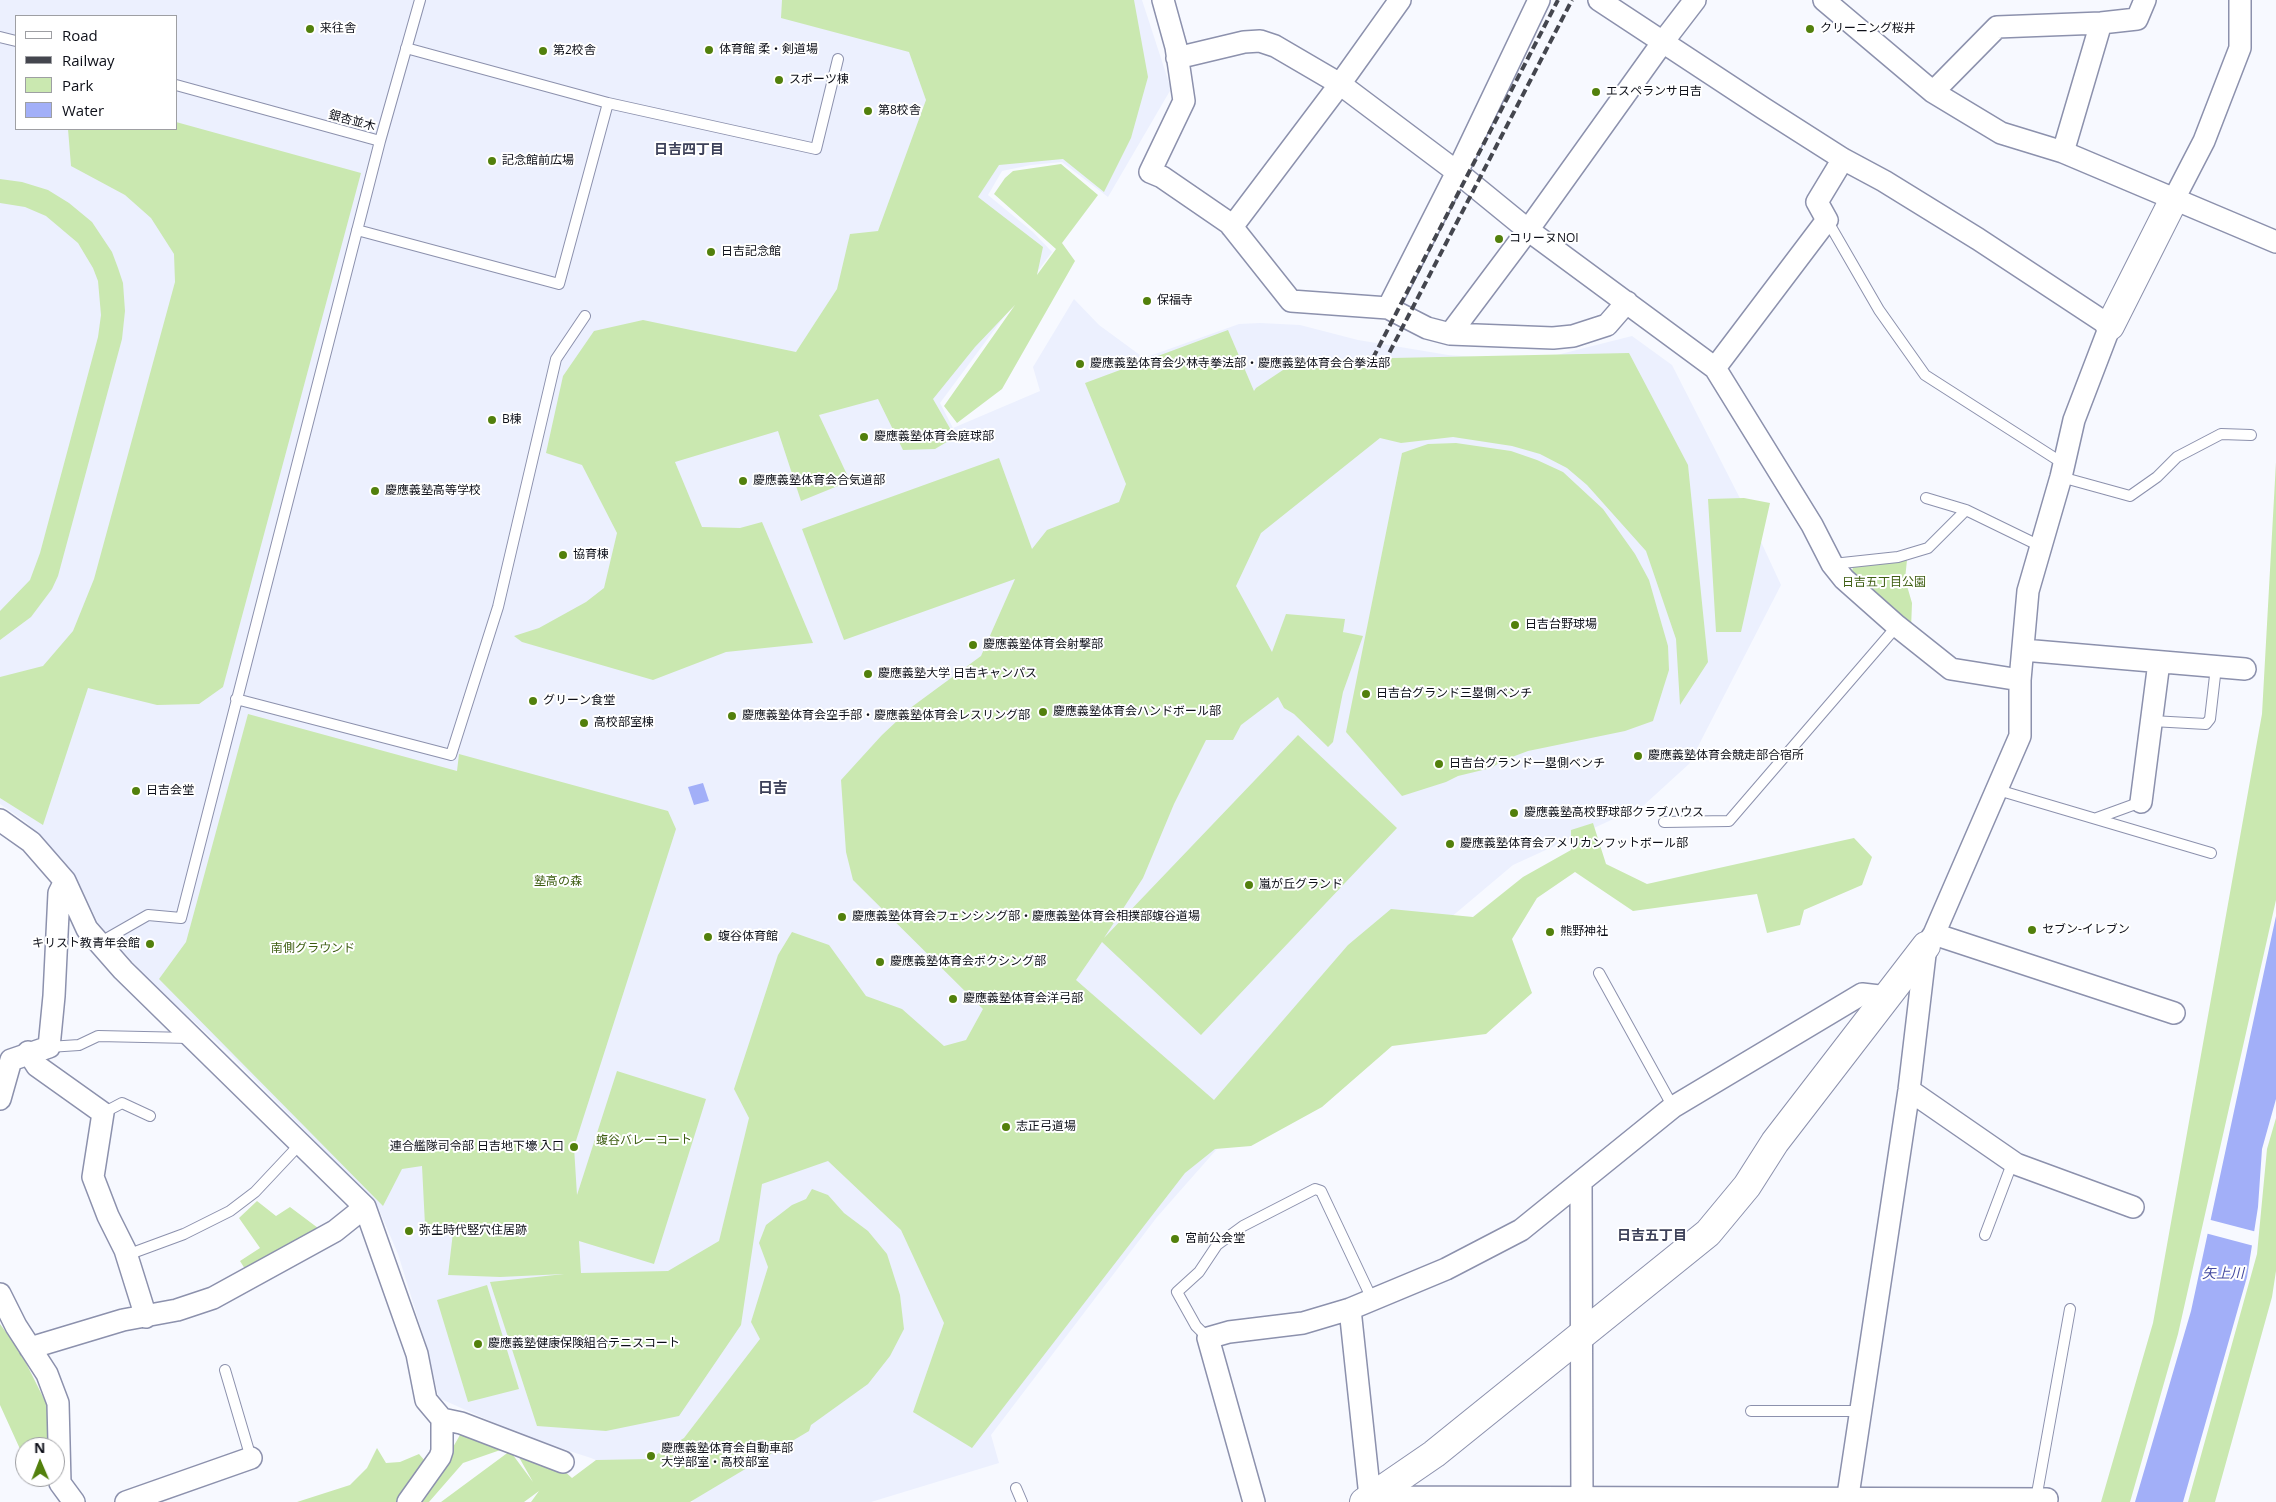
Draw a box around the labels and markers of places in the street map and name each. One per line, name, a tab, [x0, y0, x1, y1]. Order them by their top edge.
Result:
place label: 来往舎	[320, 22, 356, 36]
place label: クリーニング桜井	[1820, 22, 1916, 36]
marker: 来往舎	[304, 23, 316, 35]
marker: クリーニング桜井	[1804, 23, 1816, 35]
place label: 体育館 柔・剣道場	[719, 43, 818, 57]
place label: 第2校舎	[553, 44, 596, 58]
marker: 体育館 柔・剣道場	[703, 44, 715, 56]
marker: 第2校舎	[537, 45, 549, 57]
place label: スポーツ棟	[789, 73, 849, 87]
marker: スポーツ棟	[773, 74, 785, 86]
place label: エスペランサ日吉	[1606, 85, 1702, 99]
marker: エスペランサ日吉	[1590, 86, 1602, 98]
place label: 第8校舎	[878, 104, 921, 118]
marker: 第8校舎	[862, 105, 874, 117]
place label: 記念館前広場	[502, 154, 574, 168]
marker: 記念館前広場	[486, 155, 498, 167]
place label: コリーヌNOI	[1509, 232, 1579, 246]
marker: コリーヌNOI	[1493, 233, 1505, 245]
place label: 日吉記念館	[721, 245, 781, 259]
marker: 日吉記念館	[705, 246, 717, 258]
place label: 保福寺	[1157, 294, 1193, 308]
marker: 保福寺	[1141, 295, 1153, 307]
place label: 慶應義塾体育会少林寺拳法部・慶應義塾体育会合拳法部	[1090, 357, 1390, 371]
marker: 慶應義塾体育会少林寺拳法部・慶應義塾体育会合拳法部	[1074, 358, 1086, 370]
place label: B棟	[502, 413, 522, 427]
marker: B棟	[486, 414, 498, 426]
place label: 慶應義塾体育会庭球部	[874, 430, 994, 444]
marker: 慶應義塾体育会庭球部	[858, 431, 870, 443]
place label: 慶應義塾体育会合気道部	[753, 474, 885, 488]
marker: 慶應義塾体育会合気道部	[737, 475, 749, 487]
place label: 慶應義塾高等学校	[385, 484, 481, 498]
marker: 慶應義塾高等学校	[369, 485, 381, 497]
place label: 協育棟	[573, 548, 609, 562]
marker: 協育棟	[557, 549, 569, 561]
place label: 日吉台野球場	[1525, 618, 1597, 632]
marker: 日吉台野球場	[1509, 619, 1521, 631]
place label: 慶應義塾体育会射撃部	[983, 638, 1103, 652]
marker: 慶應義塾体育会射撃部	[967, 639, 979, 651]
place label: 慶應義塾大学 日吉キャンパス	[878, 667, 1037, 681]
marker: 慶應義塾大学 日吉キャンパス	[862, 668, 874, 680]
place label: 日吉台グランド三塁側ベンチ	[1376, 687, 1532, 701]
marker: 日吉台グランド三塁側ベンチ	[1360, 688, 1372, 700]
place label: グリーン食堂	[543, 694, 615, 708]
marker: グリーン食堂	[527, 695, 539, 707]
place label: 慶應義塾体育会ハンドボール部	[1053, 705, 1221, 719]
marker: 慶應義塾体育会ハンドボール部	[1037, 706, 1049, 718]
place label: 慶應義塾体育会空手部・慶應義塾体育会レスリング部	[742, 709, 1030, 723]
marker: 慶應義塾体育会空手部・慶應義塾体育会レスリング部	[726, 710, 738, 722]
place label: 高校部室棟	[594, 716, 654, 730]
marker: 高校部室棟	[578, 717, 590, 729]
place label: 慶應義塾体育会競走部合宿所	[1648, 749, 1804, 763]
marker: 慶應義塾体育会競走部合宿所	[1632, 750, 1644, 762]
place label: 日吉台グランド一塁側ベンチ	[1449, 757, 1605, 771]
marker: 日吉台グランド一塁側ベンチ	[1433, 758, 1445, 770]
place label: 日吉会堂	[146, 784, 194, 798]
marker: 日吉会堂	[130, 785, 142, 797]
place label: 慶應義塾高校野球部クラブハウス	[1524, 806, 1704, 820]
marker: 慶應義塾高校野球部クラブハウス	[1508, 807, 1520, 819]
place label: 慶應義塾体育会アメリカンフットボール部	[1460, 837, 1688, 851]
marker: 慶應義塾体育会アメリカンフットボール部	[1444, 838, 1456, 850]
place label: 嵐が丘グランド	[1259, 878, 1343, 892]
marker: 嵐が丘グランド	[1243, 879, 1255, 891]
place label: 慶應義塾体育会フェンシング部・慶應義塾体育会相撲部蝮谷道場	[852, 910, 1200, 924]
marker: 慶應義塾体育会フェンシング部・慶應義塾体育会相撲部蝮谷道場	[836, 911, 848, 923]
place label: セブン-イレブン	[2042, 923, 2130, 937]
marker: セブン-イレブン	[2026, 924, 2038, 936]
place label: 熊野神社	[1560, 925, 1608, 939]
marker: 熊野神社	[1544, 926, 1556, 938]
place label: 蝮谷体育館	[718, 930, 778, 944]
marker: 蝮谷体育館	[702, 931, 714, 943]
place label: キリスト教青年会館	[32, 937, 140, 951]
marker: キリスト教青年会館	[144, 938, 156, 950]
place label: 慶應義塾体育会ボクシング部	[890, 955, 1046, 969]
marker: 慶應義塾体育会ボクシング部	[874, 956, 886, 968]
place label: 慶應義塾体育会洋弓部	[963, 992, 1083, 1006]
marker: 慶應義塾体育会洋弓部	[947, 993, 959, 1005]
place label: 志正弓道場	[1016, 1120, 1076, 1134]
marker: 志正弓道場	[1000, 1121, 1012, 1133]
place label: 連合艦隊司令部 日吉地下壕 入口	[390, 1140, 564, 1154]
marker: 連合艦隊司令部 日吉地下壕 入口	[568, 1141, 580, 1153]
place label: 弥生時代竪穴住居跡	[419, 1224, 527, 1238]
marker: 弥生時代竪穴住居跡	[403, 1225, 415, 1237]
place label: 宮前公会堂	[1185, 1232, 1245, 1246]
marker: 宮前公会堂	[1169, 1233, 1181, 1245]
place label: 慶應義塾健康保険組合テニスコート	[488, 1337, 680, 1351]
marker: 慶應義塾健康保険組合テニスコート	[472, 1338, 484, 1350]
place label: 慶應義塾体育会自動車部 大学部室・高校部室	[661, 1442, 793, 1470]
marker: 慶應義塾体育会自動車部 大学部室・高校部室	[645, 1450, 657, 1462]

